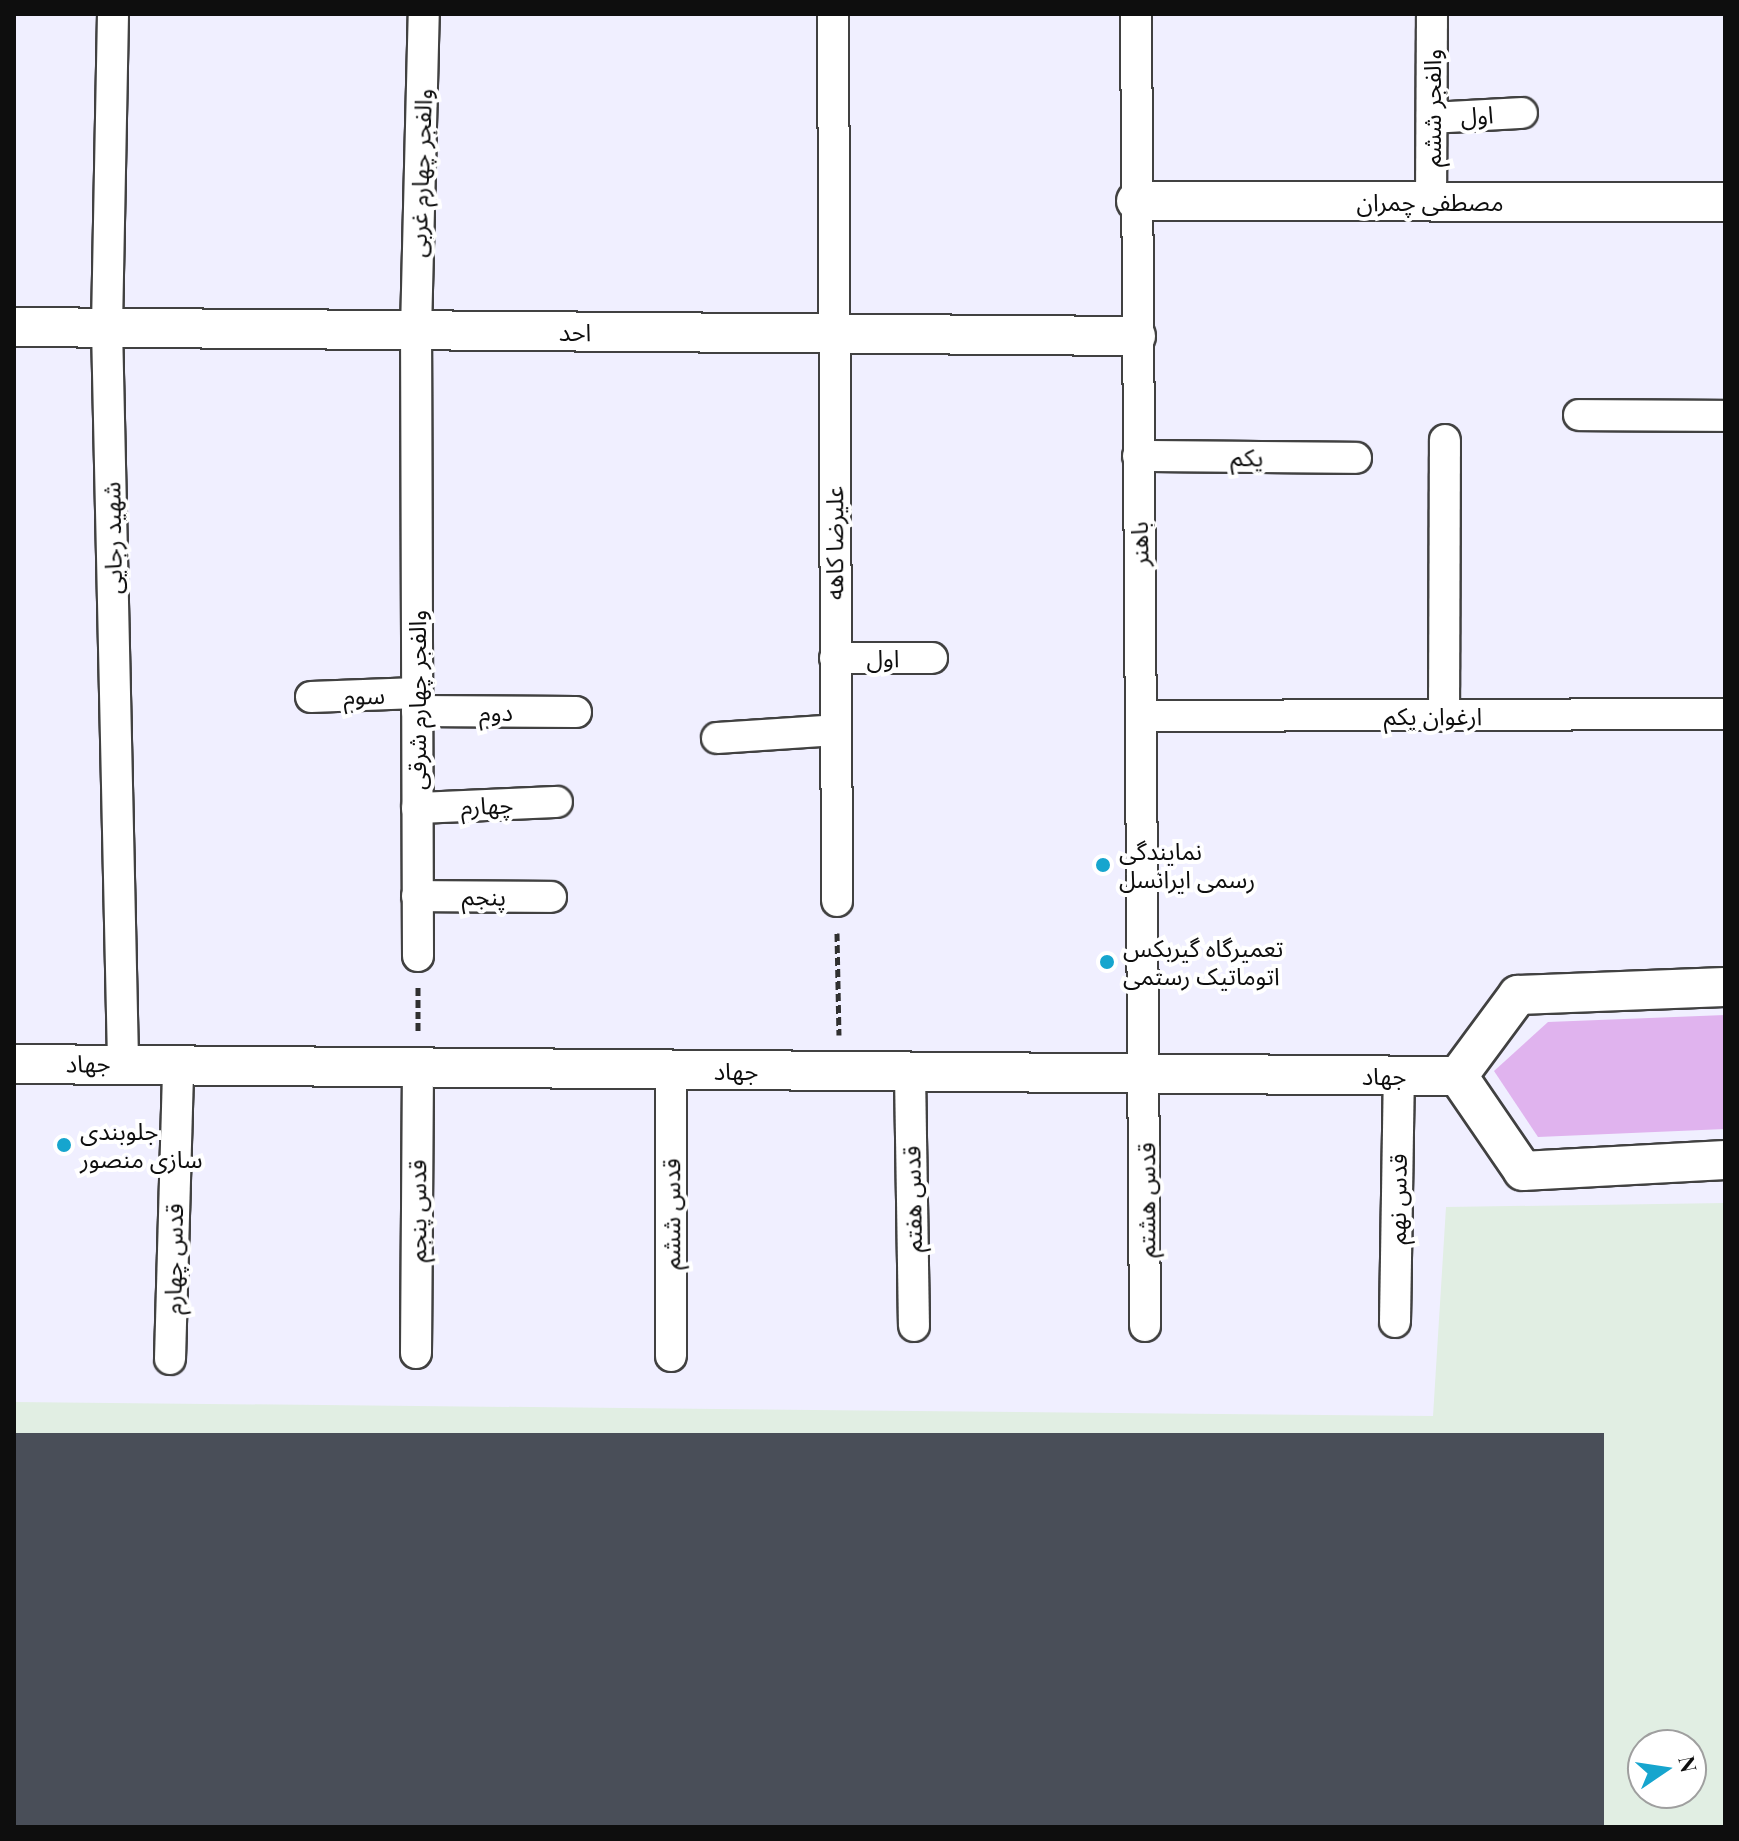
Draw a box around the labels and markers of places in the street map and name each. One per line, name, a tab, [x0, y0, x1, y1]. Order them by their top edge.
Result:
place label: نمایندگی رسمی ایرانسل	[1119, 837, 1255, 893]
marker: نمایندگی رسمی ایرانسل	[1094, 856, 1112, 874]
place label: تعمیرگاه گیربکس اتوماتیک رستمی	[1123, 934, 1283, 990]
marker: تعمیرگاه گیربکس اتوماتیک رستمی	[1098, 953, 1116, 971]
place label: جلوبندی سازی منصور	[80, 1117, 203, 1173]
marker: جلوبندی سازی منصور	[55, 1136, 73, 1154]

